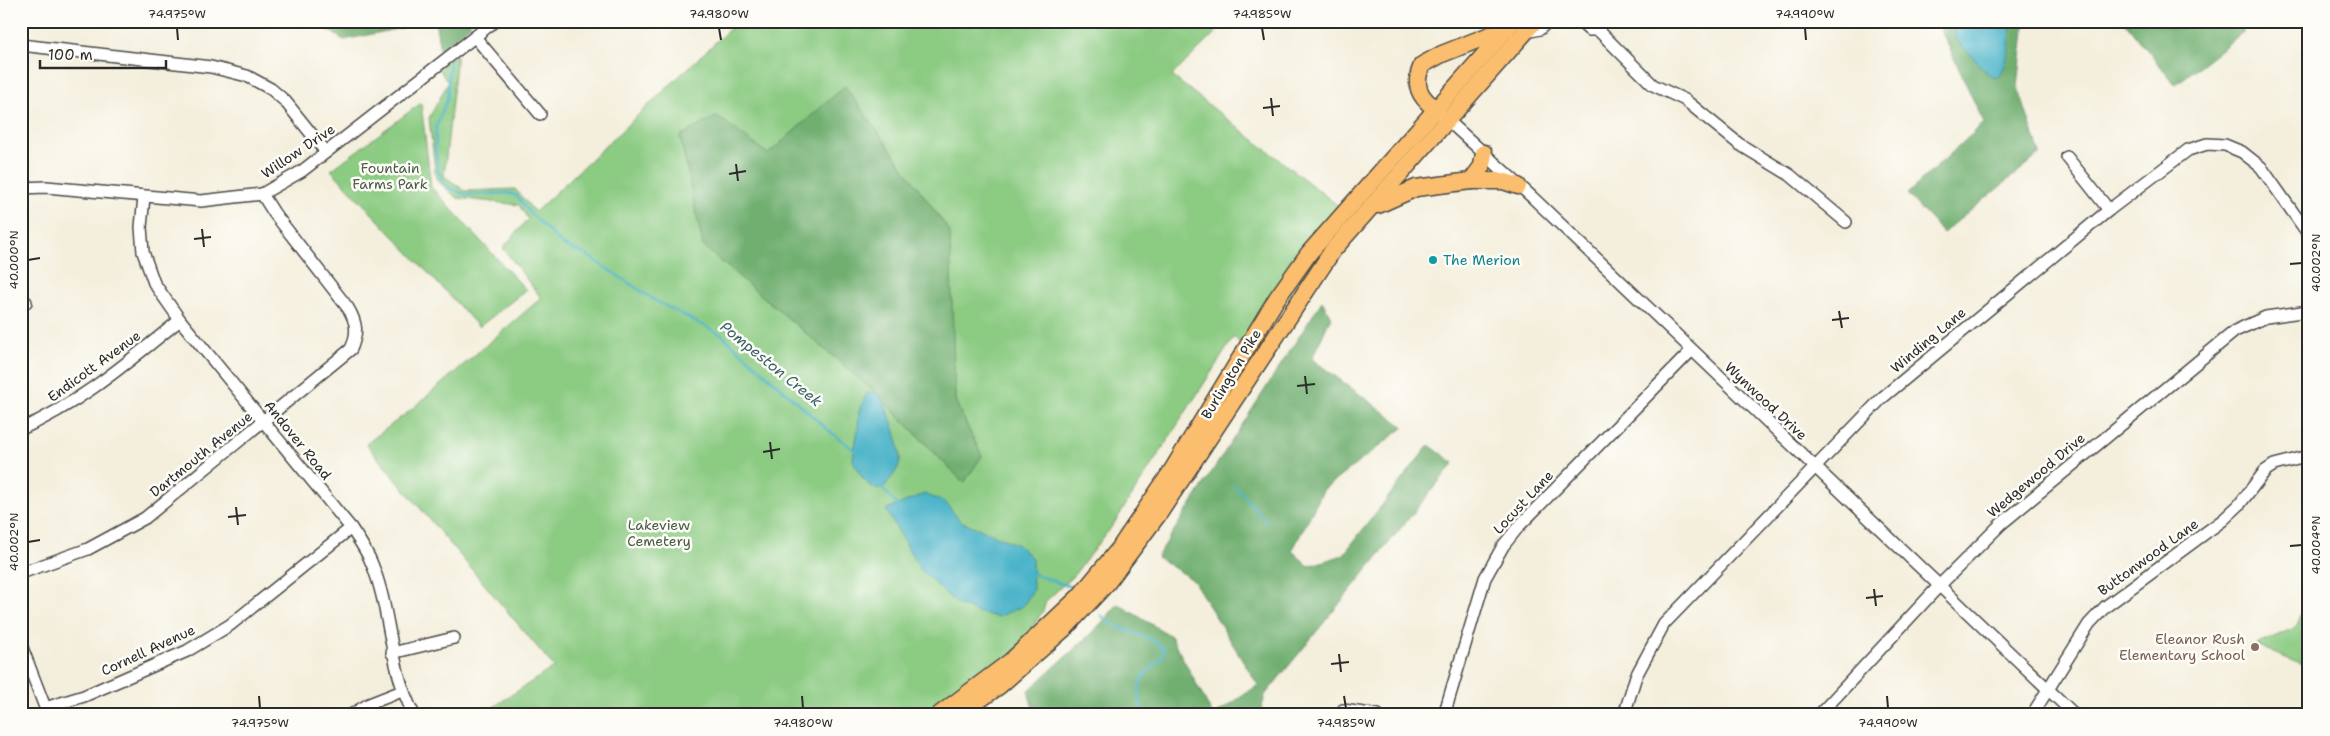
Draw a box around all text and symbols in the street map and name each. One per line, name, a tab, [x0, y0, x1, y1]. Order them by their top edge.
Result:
text: 74.975°W	[148, 6, 206, 22]
text: 74.980°W	[689, 6, 749, 22]
text: 74.985°W	[1233, 6, 1291, 22]
text: 74.990°W	[1775, 6, 1835, 22]
scale bar	[40, 38, 166, 70]
text: 100 m	[48, 45, 93, 65]
street label: Willow Drive	[258, 120, 338, 182]
park label: Fountain Farms Park	[352, 159, 428, 193]
text: 40.000°N	[6, 230, 22, 290]
text: 40.002°N	[2308, 234, 2324, 292]
place label: The Merion	[1443, 251, 1521, 269]
marker: The Merion	[1427, 254, 1439, 266]
street label: Winding Lane	[1887, 303, 1969, 377]
water label: Pompeston Creek	[716, 317, 826, 411]
street label: Endicott Avenue	[44, 326, 144, 406]
street label: Burlington Pike	[1197, 326, 1265, 422]
street label: Wynwood Drive	[1721, 358, 1811, 444]
street label: Andover Road	[260, 397, 336, 483]
street label: Dartmouth Avenue	[146, 407, 256, 501]
street label: Wedgewood Drive	[1983, 429, 2089, 521]
street label: Locust Lane	[1489, 466, 1557, 538]
text: 40.002°N	[6, 513, 22, 571]
street label: Buttonwood Lane	[2094, 514, 2202, 600]
park label: Lakeview Cemetery	[627, 516, 691, 550]
text: 40.004°N	[2308, 516, 2324, 574]
street label: Cornell Avenue	[98, 620, 198, 680]
place label: Eleanor Rush Elementary School	[2119, 630, 2246, 664]
marker: Eleanor Rush Elementary School	[2249, 641, 2261, 653]
text: 74.975°W	[231, 715, 289, 731]
text: 74.980°W	[773, 715, 833, 731]
text: 74.985°W	[1317, 715, 1375, 731]
text: 74.990°W	[1858, 715, 1918, 731]

